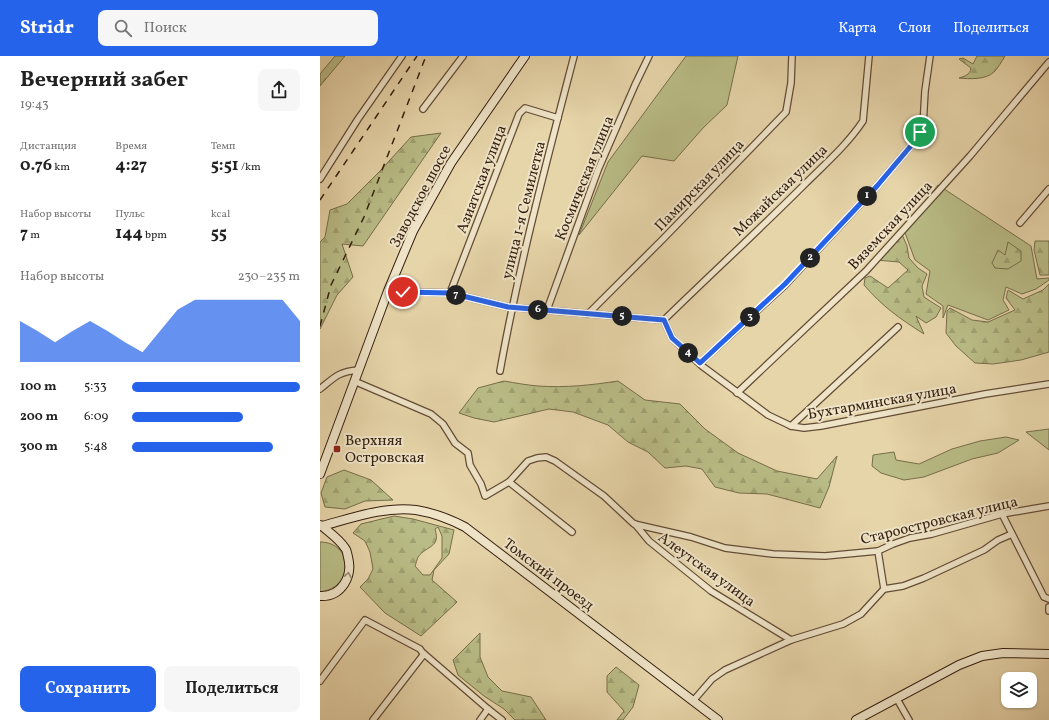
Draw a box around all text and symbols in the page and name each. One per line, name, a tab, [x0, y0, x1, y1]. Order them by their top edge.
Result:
search box	[98, 10, 378, 46]
text: Stridr	[20, 15, 74, 41]
icon: search	[112, 17, 134, 39]
text: Поиск	[144, 18, 187, 39]
text: Карта	[838, 19, 876, 38]
text: Слои	[898, 19, 931, 38]
text: Поделиться	[953, 19, 1029, 38]
text: Вечерний забег	[20, 65, 188, 96]
button: share	[258, 69, 300, 111]
text: 19:43	[20, 96, 49, 114]
street label: Космическая улица	[551, 113, 620, 244]
pin	[903, 115, 937, 149]
icon: arrive	[909, 121, 931, 143]
street label: Азиатская улица	[452, 122, 513, 237]
street label: Памирская улица	[651, 135, 750, 237]
text: Дистанция	[20, 139, 77, 154]
text: Время	[115, 139, 147, 154]
text: Темп	[211, 139, 235, 154]
street label: улица 1-я Семилетка	[497, 139, 552, 282]
street label: Можайская улица	[729, 140, 833, 242]
street label: Заводское шоссе	[385, 142, 457, 252]
text: 0.76	[20, 154, 52, 177]
text: 4:27	[115, 154, 147, 177]
text: 5:51	[211, 154, 239, 177]
text: km	[52, 160, 70, 175]
text: /km	[239, 160, 261, 175]
street label: Вяземская улица	[844, 177, 938, 275]
pin: 1	[857, 186, 877, 206]
text: 1	[865, 188, 869, 203]
text: Набор высоты	[20, 207, 91, 222]
text: Пульс	[115, 207, 145, 222]
text: kcal	[211, 207, 230, 222]
text: 7	[20, 222, 28, 245]
text: 144	[115, 222, 143, 245]
text: 55	[211, 222, 227, 245]
text: m	[28, 228, 40, 243]
text: bpm	[143, 228, 167, 243]
pin: 2	[800, 248, 820, 268]
text: 2	[807, 250, 813, 265]
text: Набор высоты	[20, 268, 104, 286]
text: 230–235 m	[238, 268, 300, 286]
pin	[386, 275, 420, 309]
icon: check	[392, 281, 414, 303]
pin: 7	[446, 285, 466, 305]
text: 7	[453, 287, 459, 302]
pin: 6	[528, 300, 548, 320]
text: 6	[535, 302, 541, 317]
pin: 5	[612, 306, 632, 326]
pin: 3	[740, 307, 760, 327]
text: 5	[619, 308, 625, 323]
text: 3	[747, 309, 753, 324]
pin: 4	[678, 343, 698, 363]
text: 4	[685, 345, 691, 360]
text: 100 m	[20, 378, 57, 396]
text: 5:33	[84, 378, 107, 396]
street label: Бухтарминская улица	[806, 379, 958, 426]
text: 200 m	[20, 408, 58, 426]
text: 6:09	[84, 408, 108, 426]
place label: Верхняя Островская	[345, 431, 425, 469]
text: 300 m	[20, 438, 58, 456]
text: 5:48	[84, 438, 107, 456]
marker: Верхняя Островская	[332, 444, 342, 454]
street label: Староостровская улица	[859, 492, 1020, 551]
street label: Алеутская улица	[653, 528, 759, 613]
street label: Томский проезд	[498, 534, 598, 617]
one-way arrow	[343, 571, 351, 578]
button: Сохранить	[20, 666, 156, 712]
button: Поделиться	[164, 666, 300, 712]
map controls	[1001, 672, 1037, 708]
button: layers	[1001, 672, 1037, 708]

